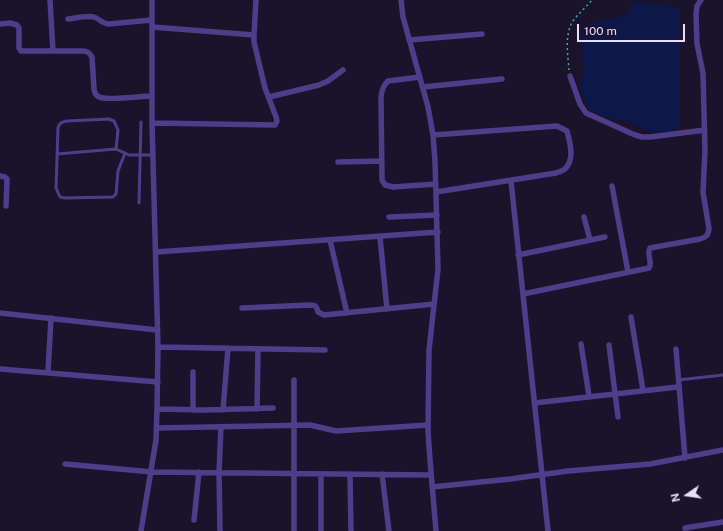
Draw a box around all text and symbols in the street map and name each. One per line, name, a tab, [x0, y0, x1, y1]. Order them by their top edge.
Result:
scale bar	[579, 16, 687, 42]
text: 100 m	[584, 24, 617, 38]
north arrow	[667, 475, 707, 515]
text: N	[668, 492, 682, 503]

